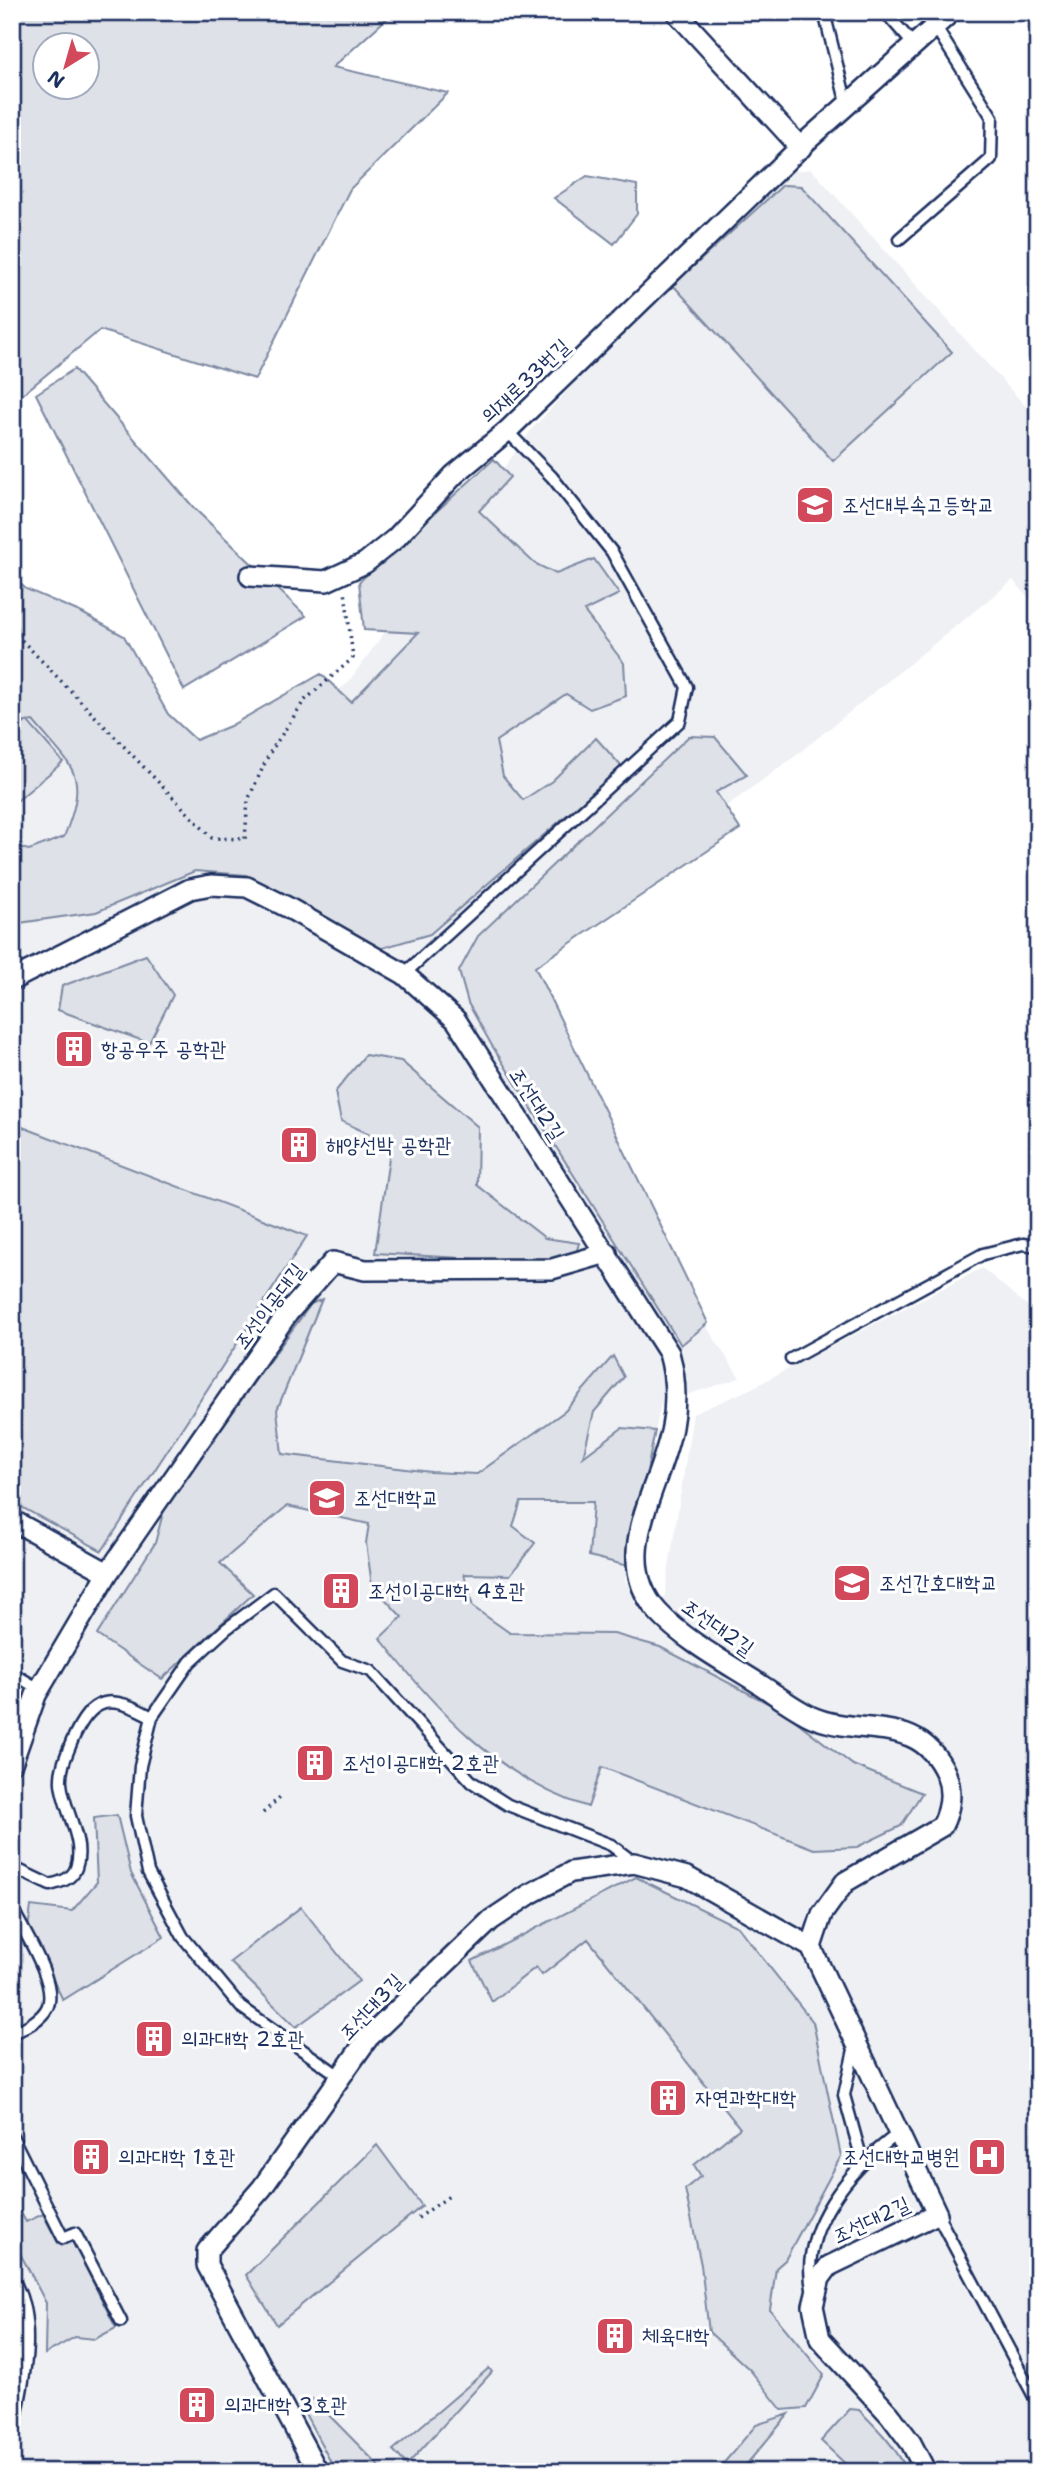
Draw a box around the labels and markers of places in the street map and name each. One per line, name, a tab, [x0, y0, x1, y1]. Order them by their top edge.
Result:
school or university icon: 조선대부속고등학교	[794, 484, 836, 526]
place label: 조선대부속고등학교	[842, 491, 994, 519]
building icon: 항공우주 공학관	[53, 1028, 95, 1070]
place label: 항공우주 공학관	[101, 1035, 227, 1063]
building icon: 해양선박 공학관	[278, 1124, 320, 1166]
place label: 해양선박 공학관	[326, 1131, 452, 1159]
school or university icon: 조선대학교	[306, 1477, 348, 1519]
place label: 조선대학교	[354, 1484, 439, 1512]
school or university icon: 조선간호대학교	[831, 1562, 873, 1604]
place label: 조선간호대학교	[879, 1569, 997, 1597]
building icon: 조선이공대학 4호관	[320, 1570, 362, 1612]
place label: 조선이공대학 4호관	[368, 1577, 525, 1605]
building icon: 조선이공대학 2호관	[294, 1742, 336, 1784]
place label: 조선이공대학 2호관	[342, 1749, 499, 1777]
building icon: 의과대학 2호관	[133, 2018, 175, 2060]
place label: 의과대학 2호관	[181, 2025, 304, 2053]
building icon: 자연과학대학	[647, 2077, 689, 2119]
place label: 자연과학대학	[695, 2084, 796, 2112]
building icon: 의과대학 1호관	[70, 2136, 112, 2178]
hospital icon: 조선대학교병원	[966, 2136, 1008, 2178]
place label: 의과대학 1호관	[118, 2143, 235, 2171]
place label: 조선대학교병원	[842, 2143, 960, 2171]
building icon: 체육대학	[594, 2315, 636, 2357]
place label: 체육대학	[642, 2322, 710, 2350]
building icon: 의과대학 3호관	[176, 2384, 218, 2426]
place label: 의과대학 3호관	[224, 2391, 347, 2419]

